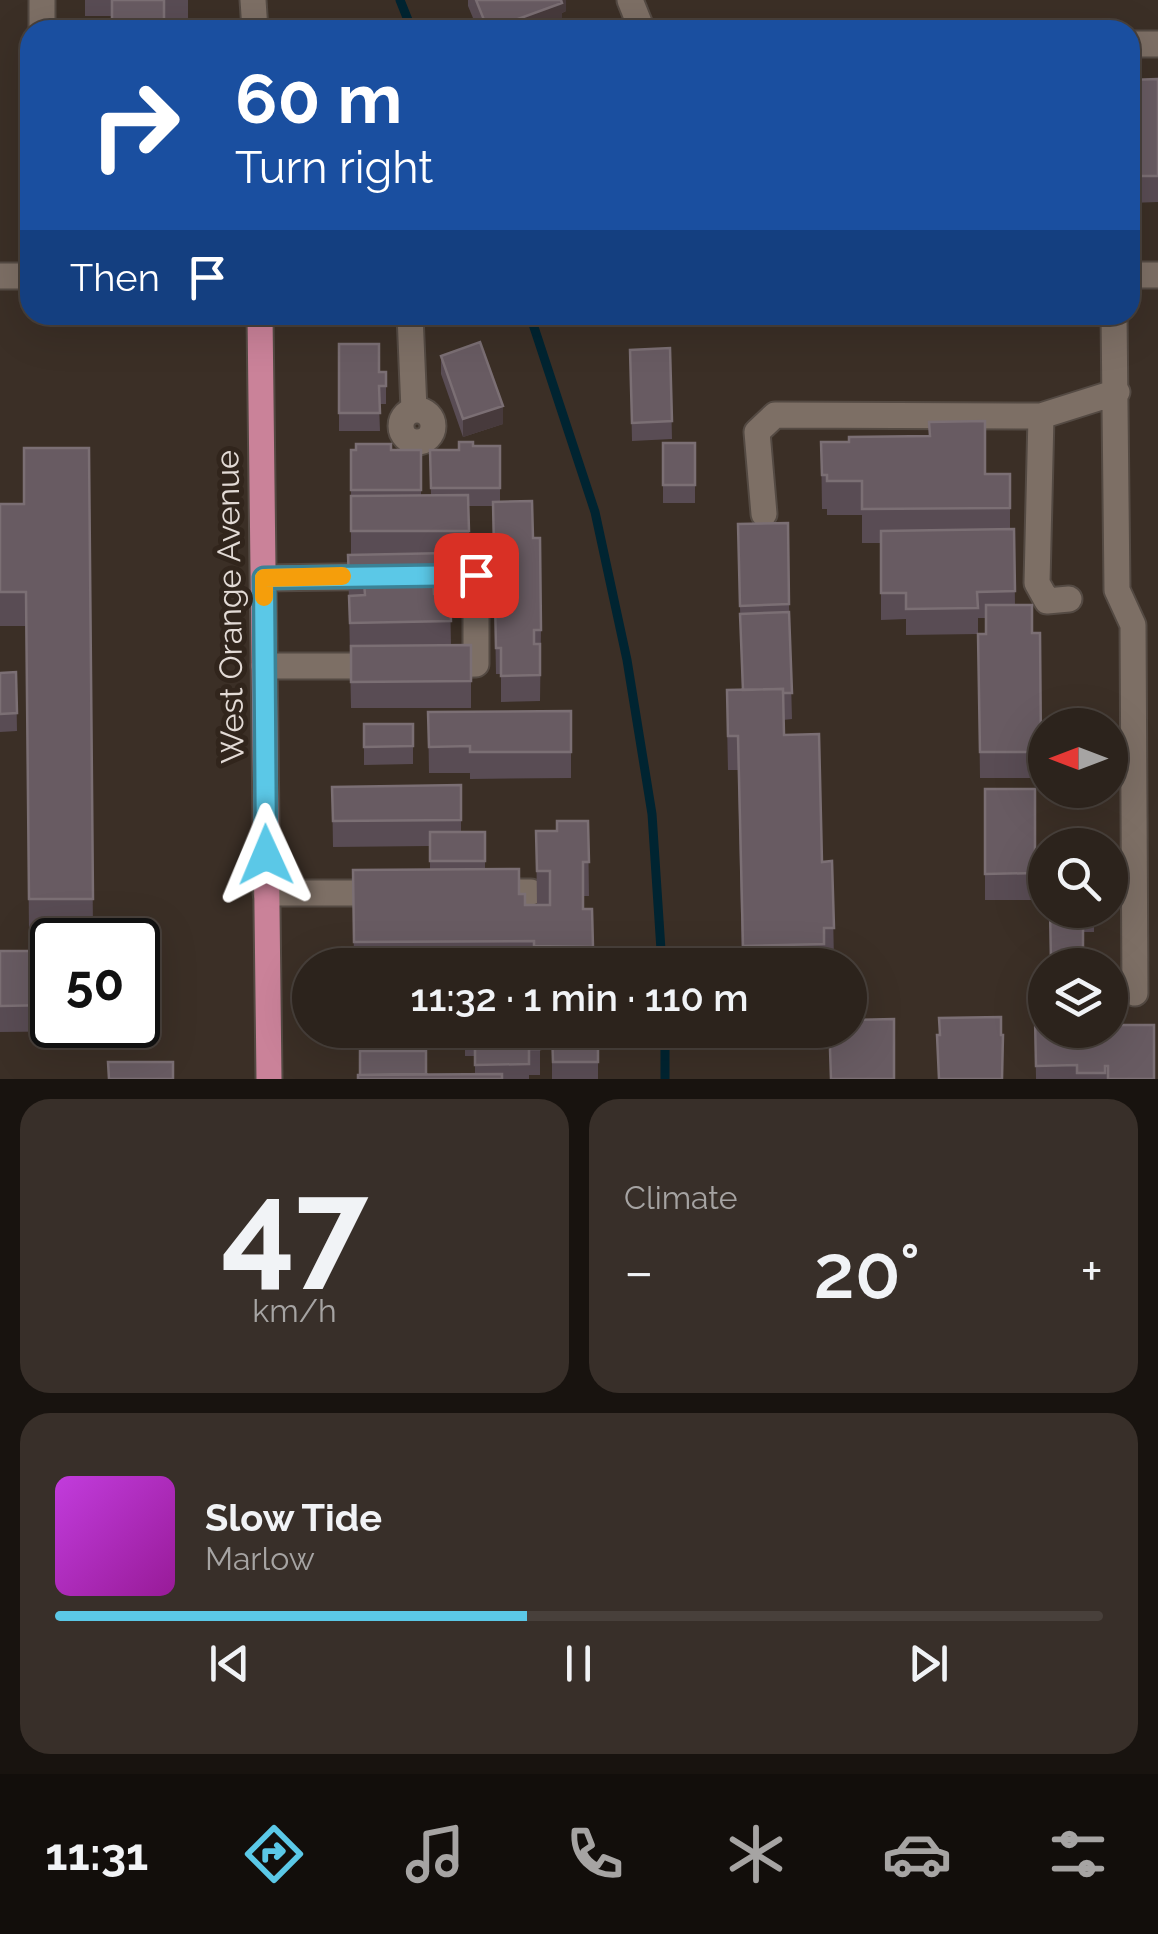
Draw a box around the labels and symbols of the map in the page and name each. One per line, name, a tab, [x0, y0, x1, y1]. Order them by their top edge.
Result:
street label: West Orange Avenue	[208, 450, 251, 764]
pin	[434, 533, 519, 618]
north arrow	[1028, 708, 1128, 808]
position arrow	[214, 803, 318, 907]
speed limit sign: 50	[30, 918, 160, 1048]

